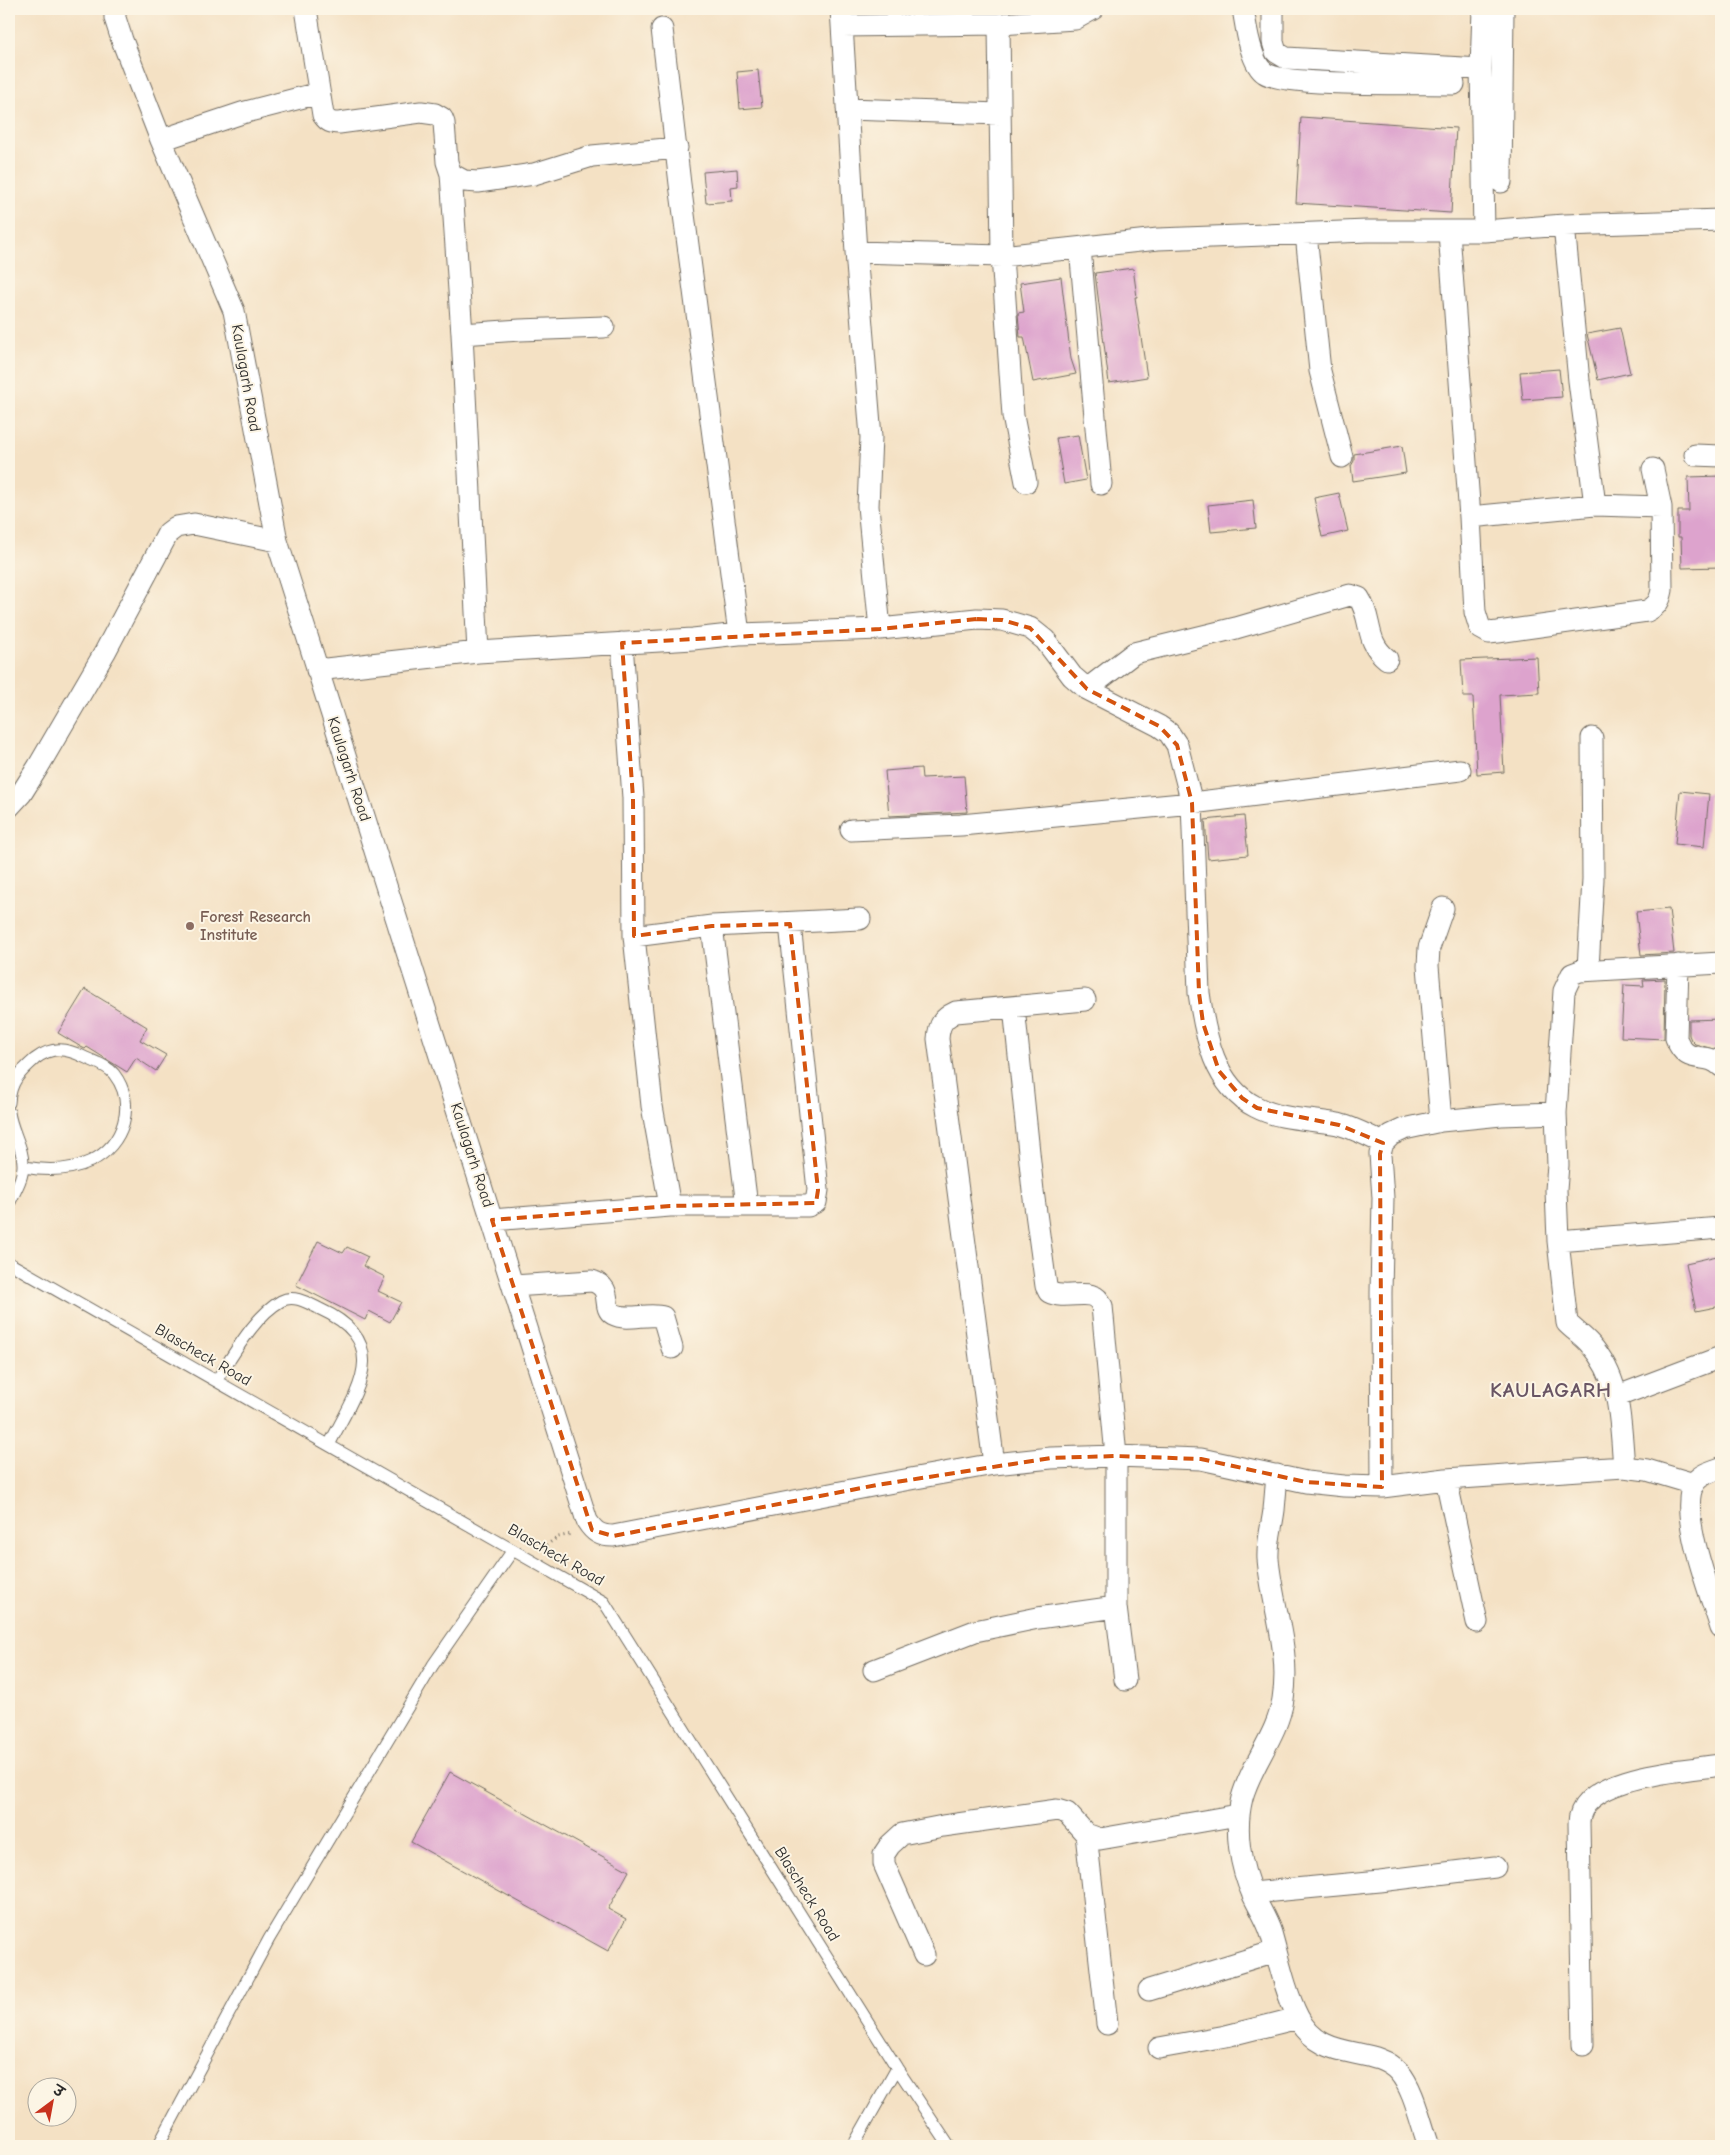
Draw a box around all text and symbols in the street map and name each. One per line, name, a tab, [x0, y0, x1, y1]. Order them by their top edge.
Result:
street label: Kaulagarh Road	[228, 323, 264, 433]
street label: Kaulagarh Road	[324, 715, 374, 823]
place label: Forest Research Institute	[200, 908, 311, 944]
marker: Forest Research Institute	[184, 920, 196, 932]
street label: Kaulagarh Road	[447, 1101, 497, 1209]
street label: Blascheck Road	[152, 1320, 254, 1390]
district label: KAULAGARH	[1490, 1378, 1612, 1402]
street label: Blascheck Road	[505, 1520, 607, 1590]
street label: Blascheck Road	[771, 1843, 843, 1945]
north arrow	[28, 2078, 78, 2128]
text: उ	[48, 2081, 69, 2102]

